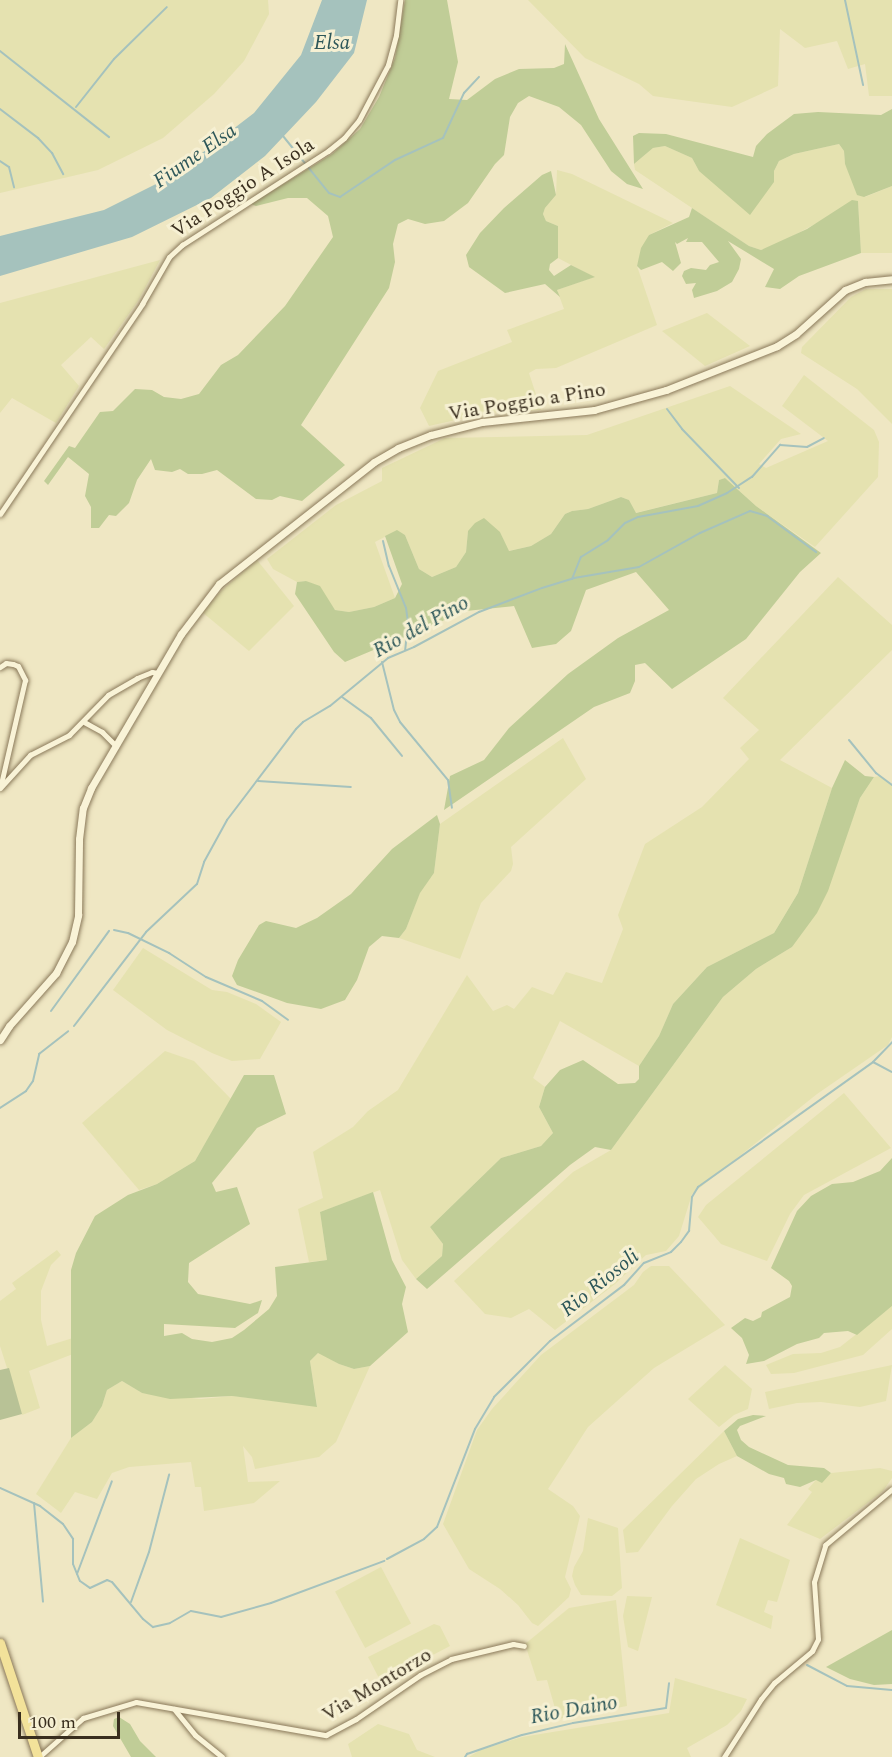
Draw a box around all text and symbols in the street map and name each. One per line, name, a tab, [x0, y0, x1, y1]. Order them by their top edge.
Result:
water label: Elsa	[314, 30, 350, 56]
water label: Fiume Elsa	[148, 118, 242, 194]
street label: Via Poggio A Isola	[167, 133, 319, 243]
street label: Via Poggio a Pino	[447, 378, 607, 426]
water label: Rio del Pino	[369, 590, 473, 664]
water label: Rio Riosoli	[556, 1244, 644, 1322]
street label: Via Montorzo	[318, 1643, 436, 1727]
water label: Rio Daino	[528, 1690, 620, 1730]
scale bar	[21, 1700, 123, 1738]
text: 100 m	[29, 1709, 76, 1736]

